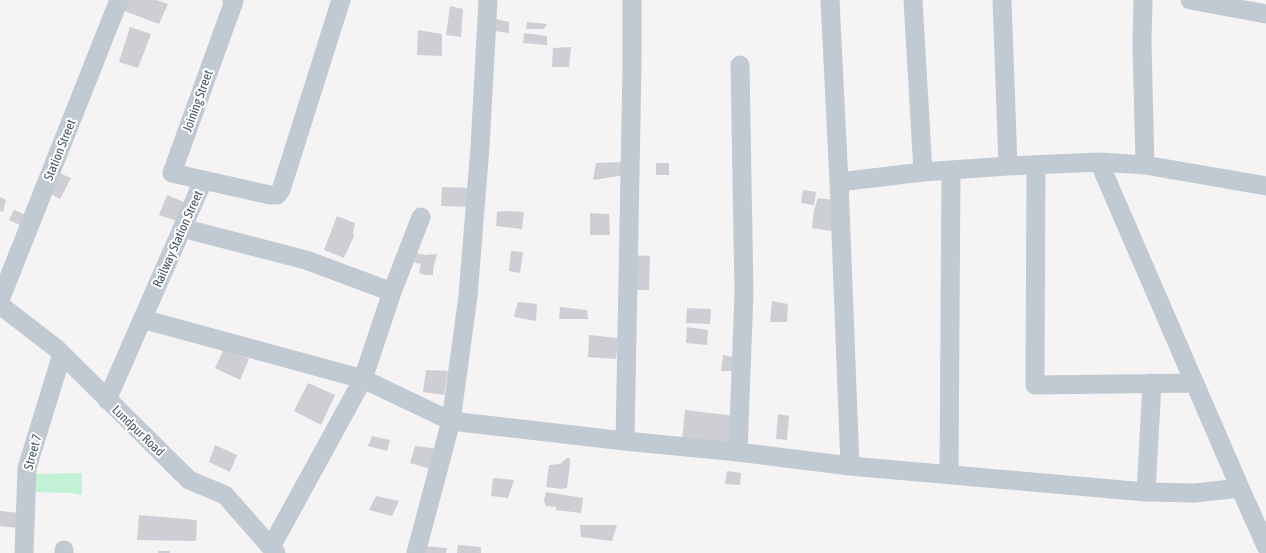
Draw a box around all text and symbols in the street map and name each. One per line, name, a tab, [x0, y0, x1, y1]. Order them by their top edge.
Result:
street label: Joining Street	[180, 68, 216, 134]
street label: Station Street	[41, 117, 79, 183]
street label: Railway Station Street	[150, 188, 206, 290]
street label: Lundpur Road	[109, 402, 167, 460]
street label: Street 7	[21, 432, 45, 472]

